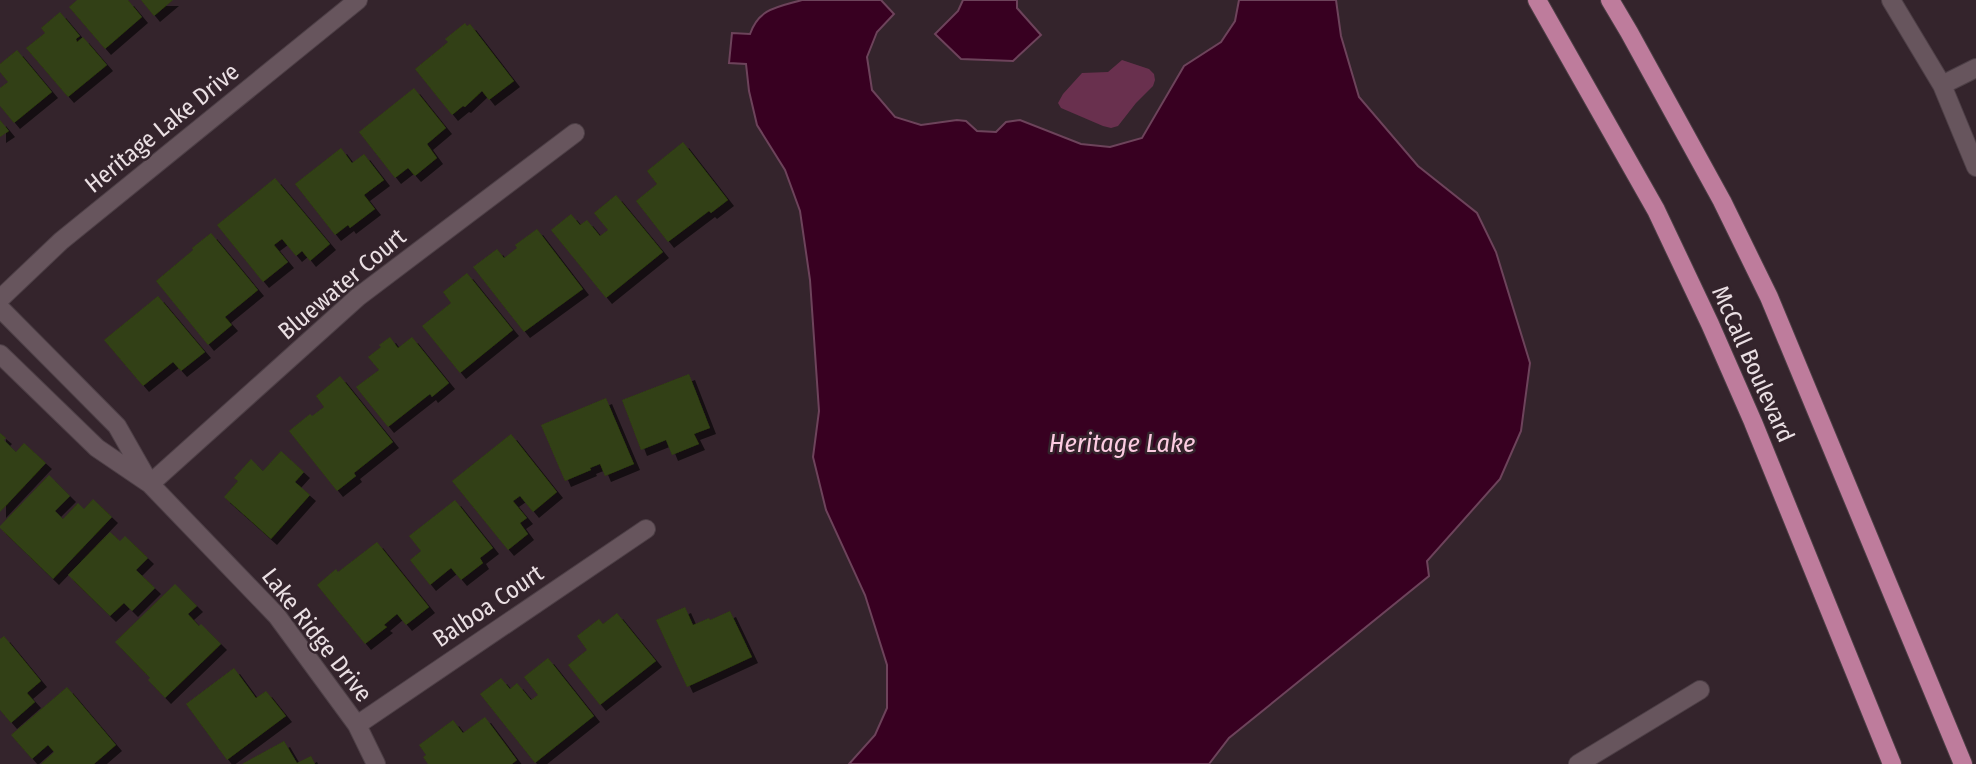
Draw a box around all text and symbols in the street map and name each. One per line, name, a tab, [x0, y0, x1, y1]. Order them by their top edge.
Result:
street label: Heritage Lake Drive	[79, 57, 245, 199]
street label: Bluewater Court	[273, 223, 411, 345]
street label: McCall Boulevard	[1706, 282, 1800, 446]
water label: Heritage Lake	[1049, 428, 1195, 459]
street label: Balboa Court	[428, 559, 548, 653]
street label: Lake Ridge Drive	[256, 563, 378, 707]

